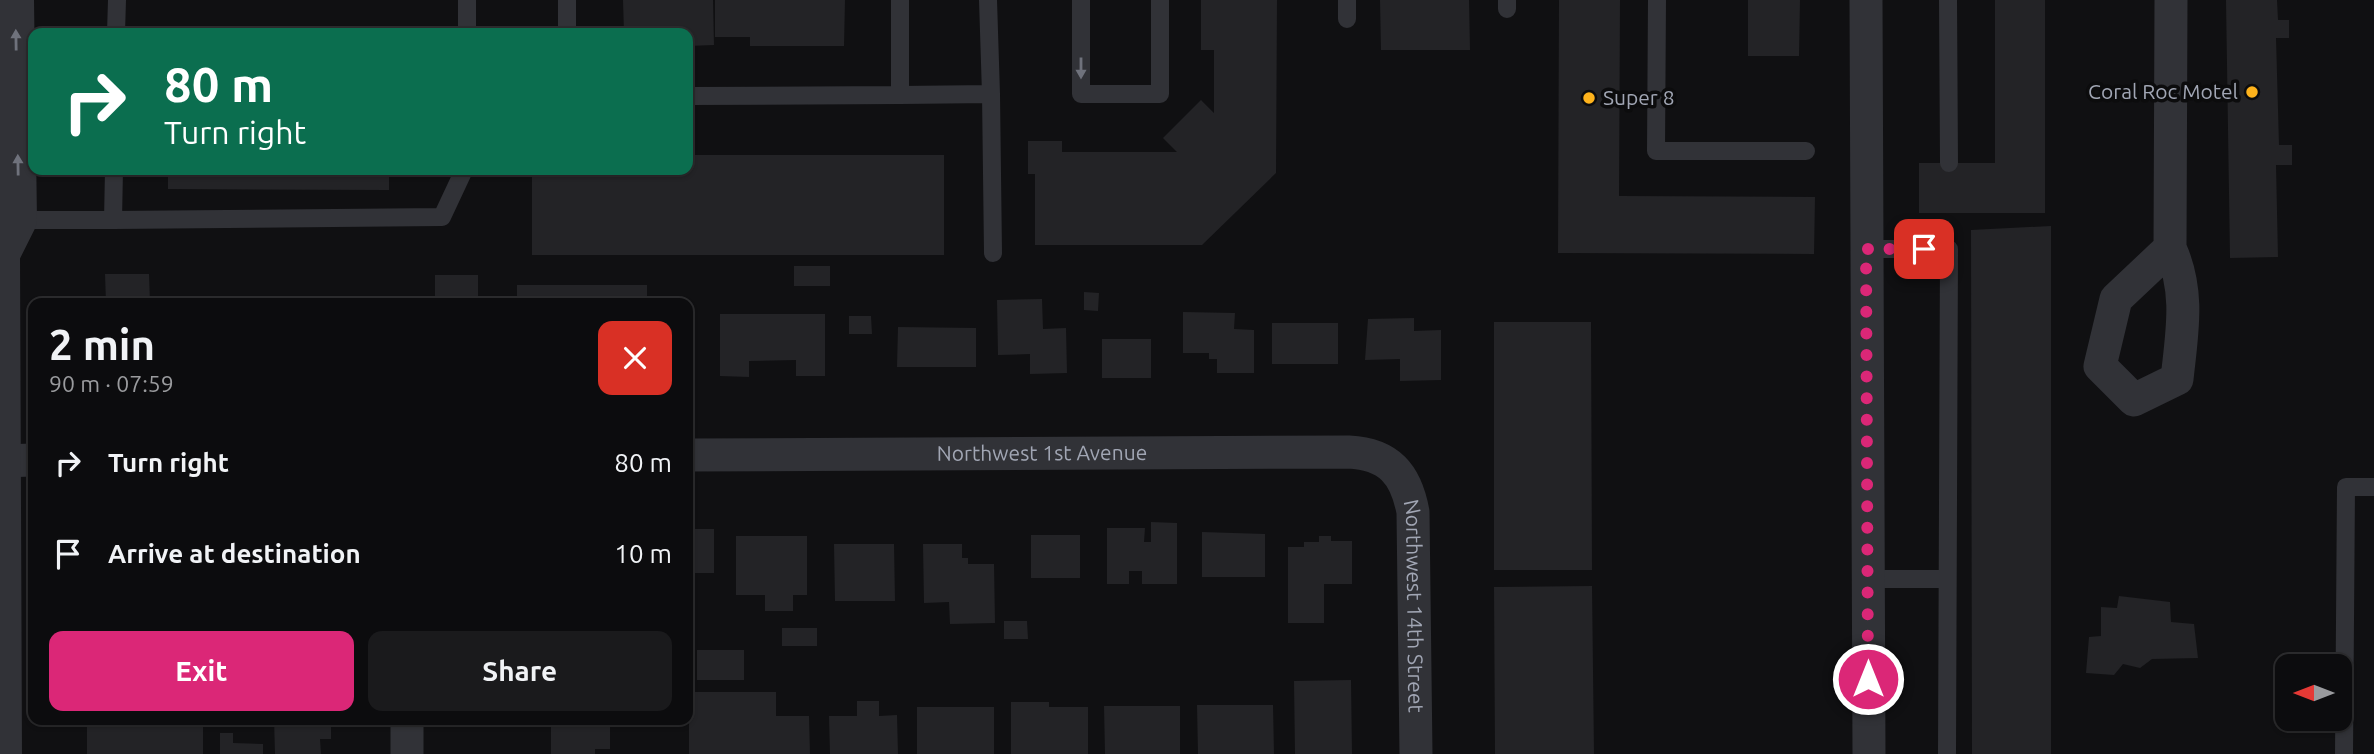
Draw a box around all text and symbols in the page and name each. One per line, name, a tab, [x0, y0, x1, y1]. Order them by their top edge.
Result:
one-way arrow	[10, 29, 22, 51]
icon: right	[49, 56, 140, 147]
text: 80 m	[164, 56, 273, 111]
one-way arrow	[1075, 57, 1087, 79]
place label: Coral Roc Motel	[2088, 79, 2238, 103]
marker: Coral Roc Motel	[2244, 84, 2260, 100]
place label: Super 8	[1603, 85, 1674, 109]
marker: Super 8	[1581, 90, 1597, 106]
text: Turn right	[164, 114, 306, 150]
one-way arrow	[12, 154, 24, 176]
pin	[1894, 219, 1954, 279]
icon: arrive	[1905, 230, 1943, 268]
text: 2 min	[49, 321, 155, 368]
button: close	[598, 321, 672, 395]
text: 90 m · 07:59	[49, 371, 174, 396]
street label: Northwest 1st Avenue	[937, 440, 1147, 465]
icon: right	[49, 444, 87, 482]
text: Turn right	[108, 448, 229, 477]
text: 80 m	[614, 448, 672, 477]
street label: Northwest 14th Street	[1400, 497, 1428, 713]
icon: arrive	[49, 535, 87, 573]
text: Arrive at destination	[108, 539, 361, 568]
text: 10 m	[614, 539, 672, 568]
button: Exit	[49, 631, 354, 711]
button: Share	[368, 631, 672, 711]
position arrow	[1831, 642, 1905, 716]
north arrow	[2275, 654, 2352, 732]
map controls	[2275, 654, 2352, 731]

